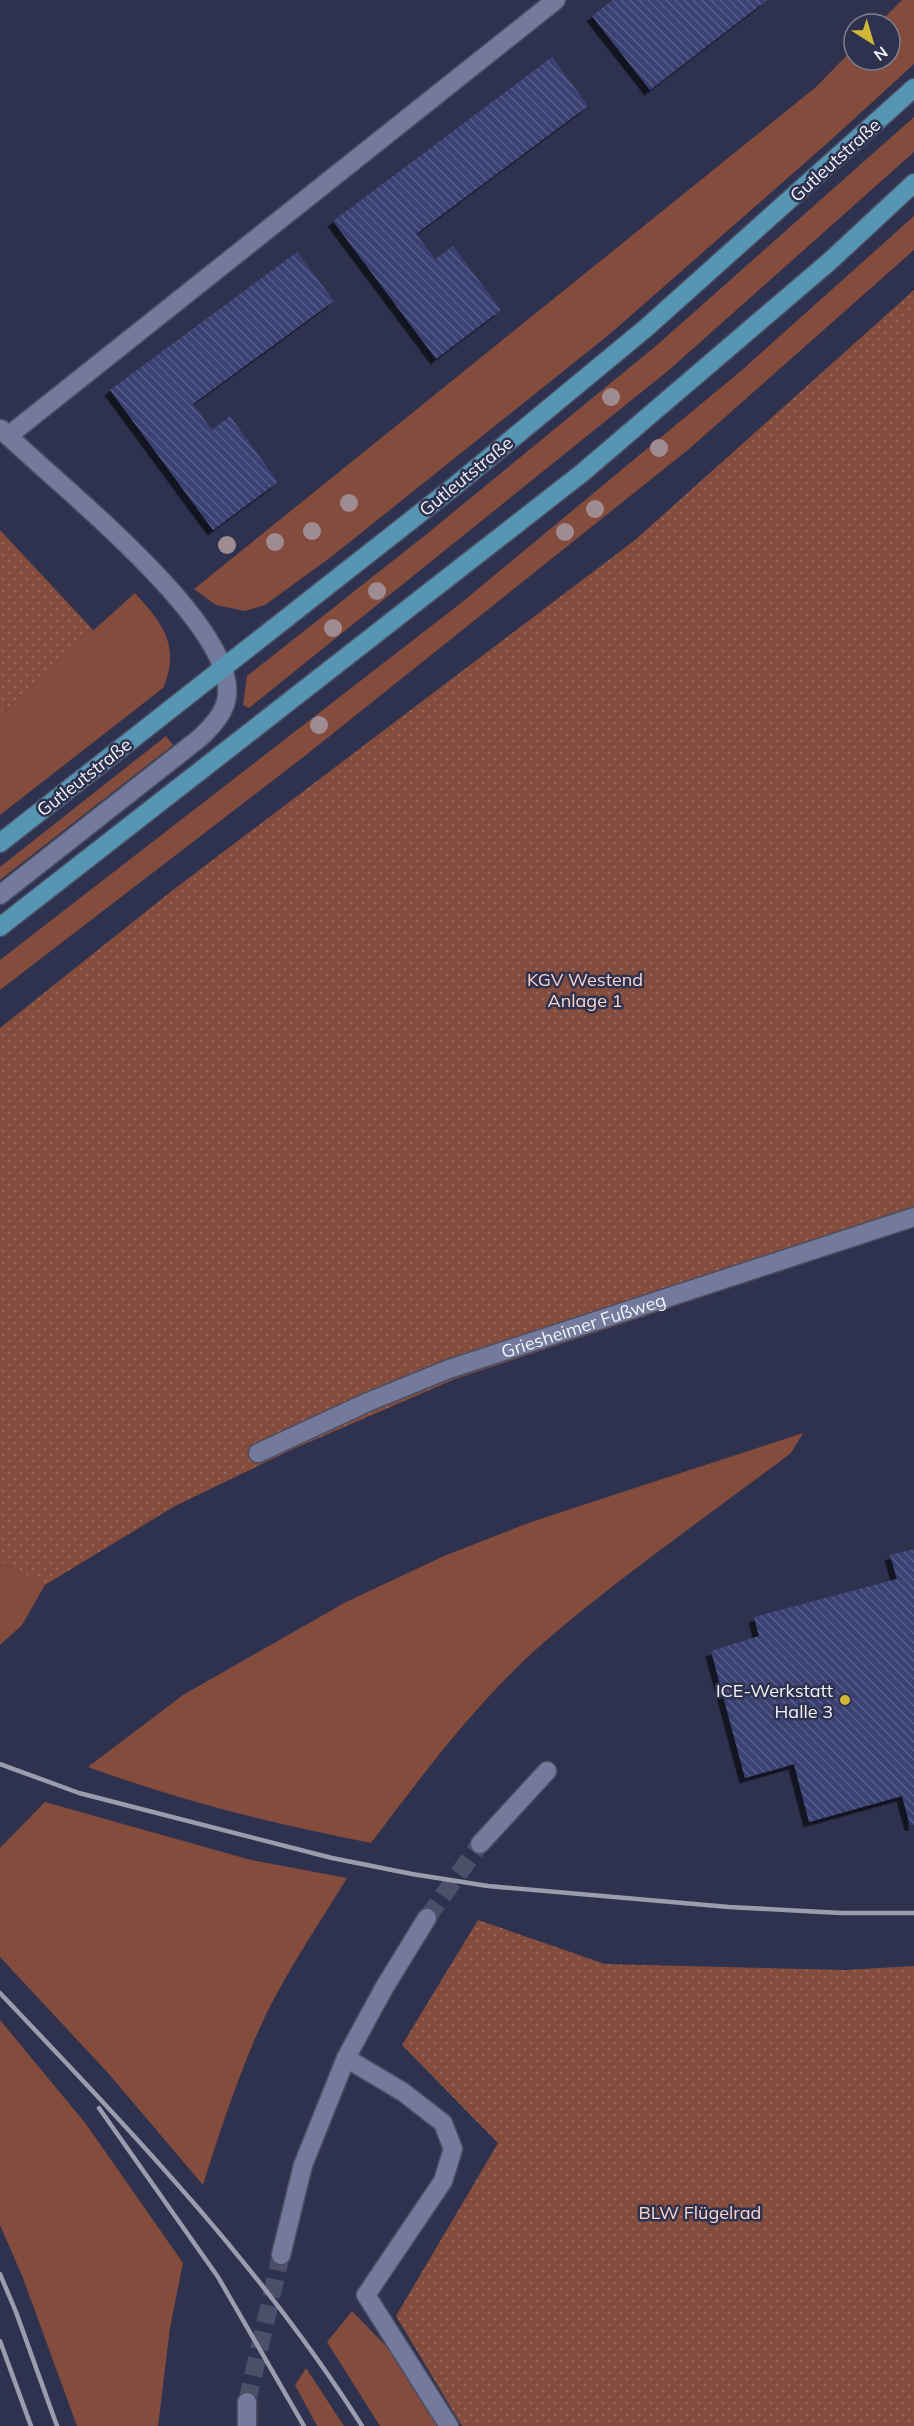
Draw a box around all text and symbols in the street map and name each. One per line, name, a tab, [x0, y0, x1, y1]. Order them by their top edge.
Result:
north arrow	[842, 12, 902, 72]
text: N	[870, 42, 892, 66]
street label: Gutleutstraße	[785, 113, 885, 207]
street label: Gutleutstraße	[414, 431, 518, 521]
street label: Gutleutstraße	[32, 733, 136, 821]
park label: KGV Westend Anlage 1	[527, 968, 643, 1012]
street label: Griesheimer Fußweg	[498, 1287, 668, 1363]
place label: ICE-Werkstatt Halle 3	[716, 1679, 833, 1723]
marker: ICE-Werkstatt Halle 3	[838, 1693, 852, 1707]
park label: BLW Flügelrad	[639, 2201, 761, 2224]

